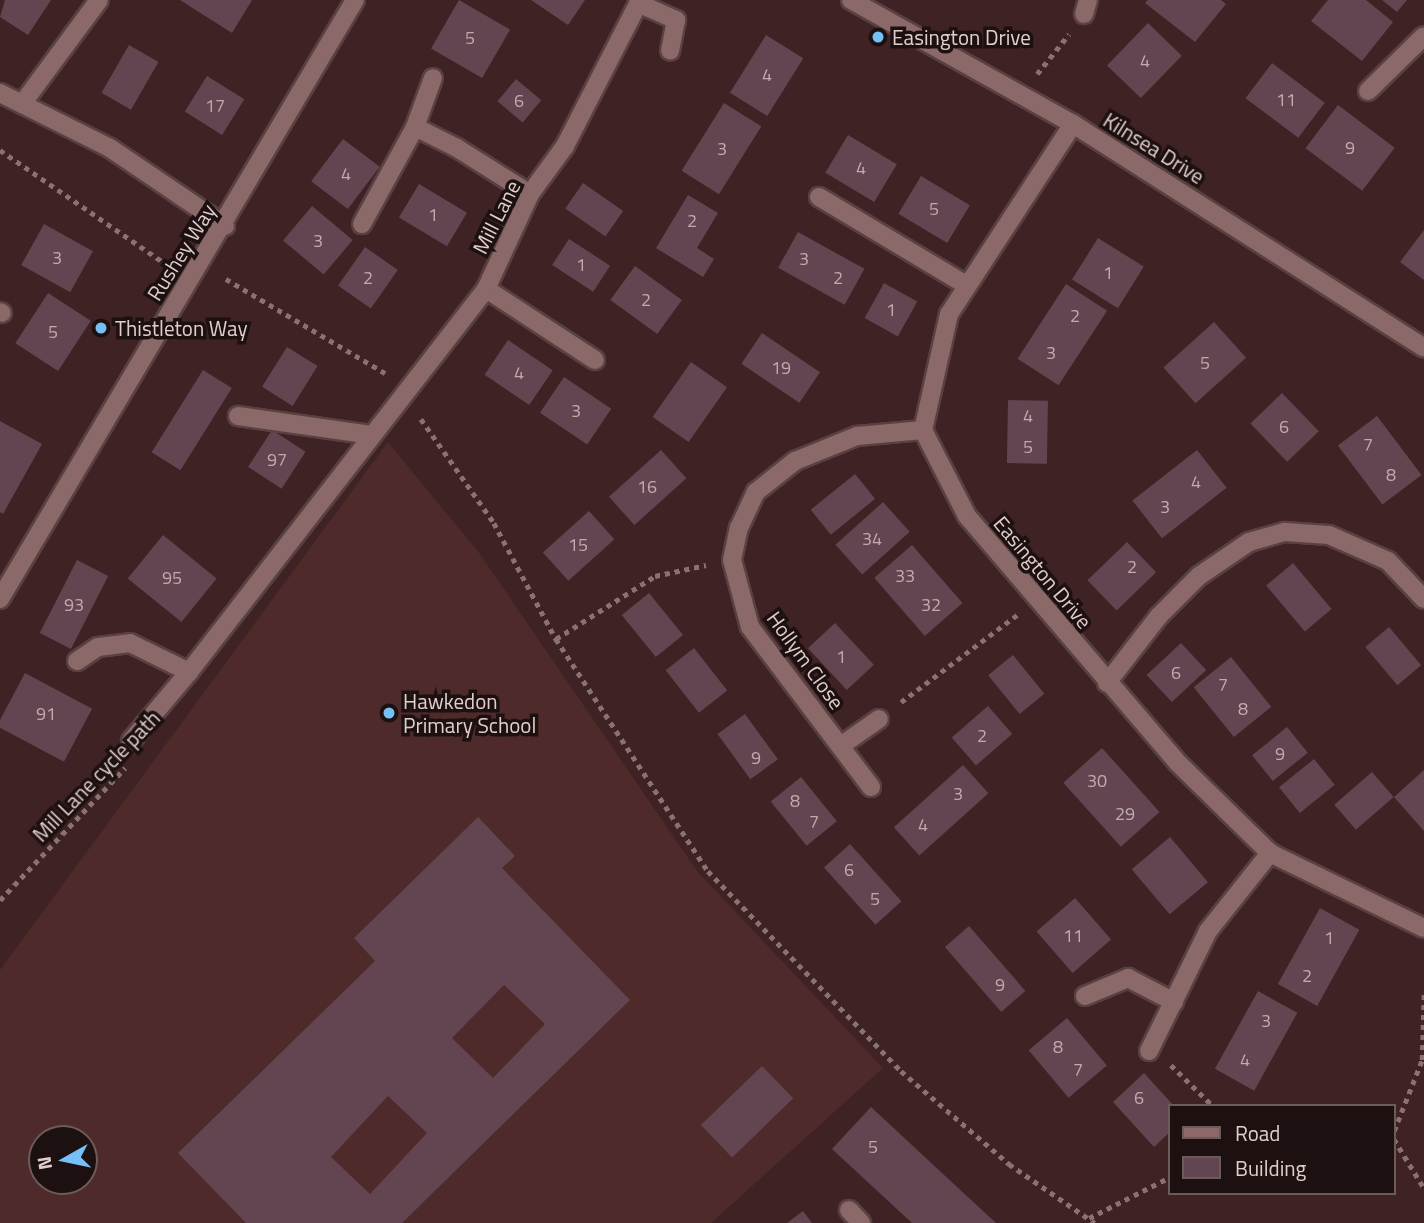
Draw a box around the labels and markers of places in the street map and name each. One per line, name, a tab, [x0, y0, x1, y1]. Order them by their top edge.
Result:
place label: Easington Drive	[892, 24, 1031, 50]
marker: Easington Drive	[870, 29, 886, 45]
place label: Thistleton Way	[115, 315, 248, 341]
marker: Thistleton Way	[93, 320, 109, 336]
place label: Hawkedon Primary School	[403, 688, 536, 738]
marker: Hawkedon Primary School	[381, 705, 397, 721]

